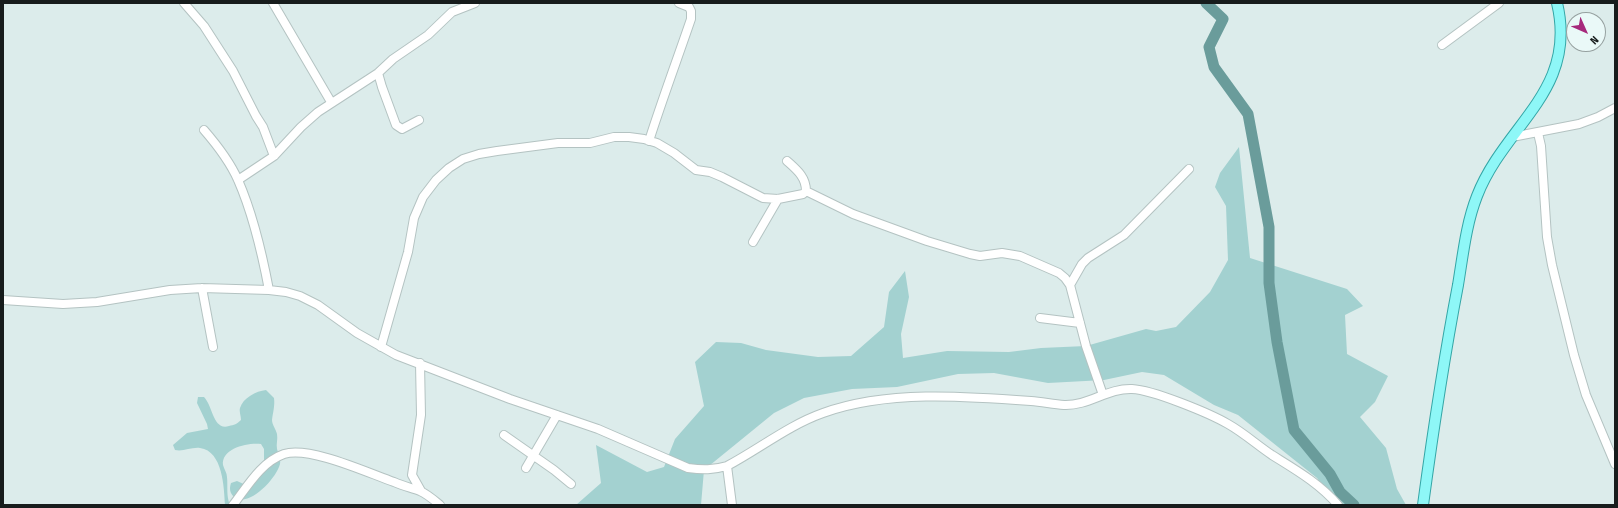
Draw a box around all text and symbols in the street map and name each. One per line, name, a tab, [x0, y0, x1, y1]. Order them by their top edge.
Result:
north arrow	[1566, 12, 1606, 52]
text: N	[1587, 33, 1601, 47]

